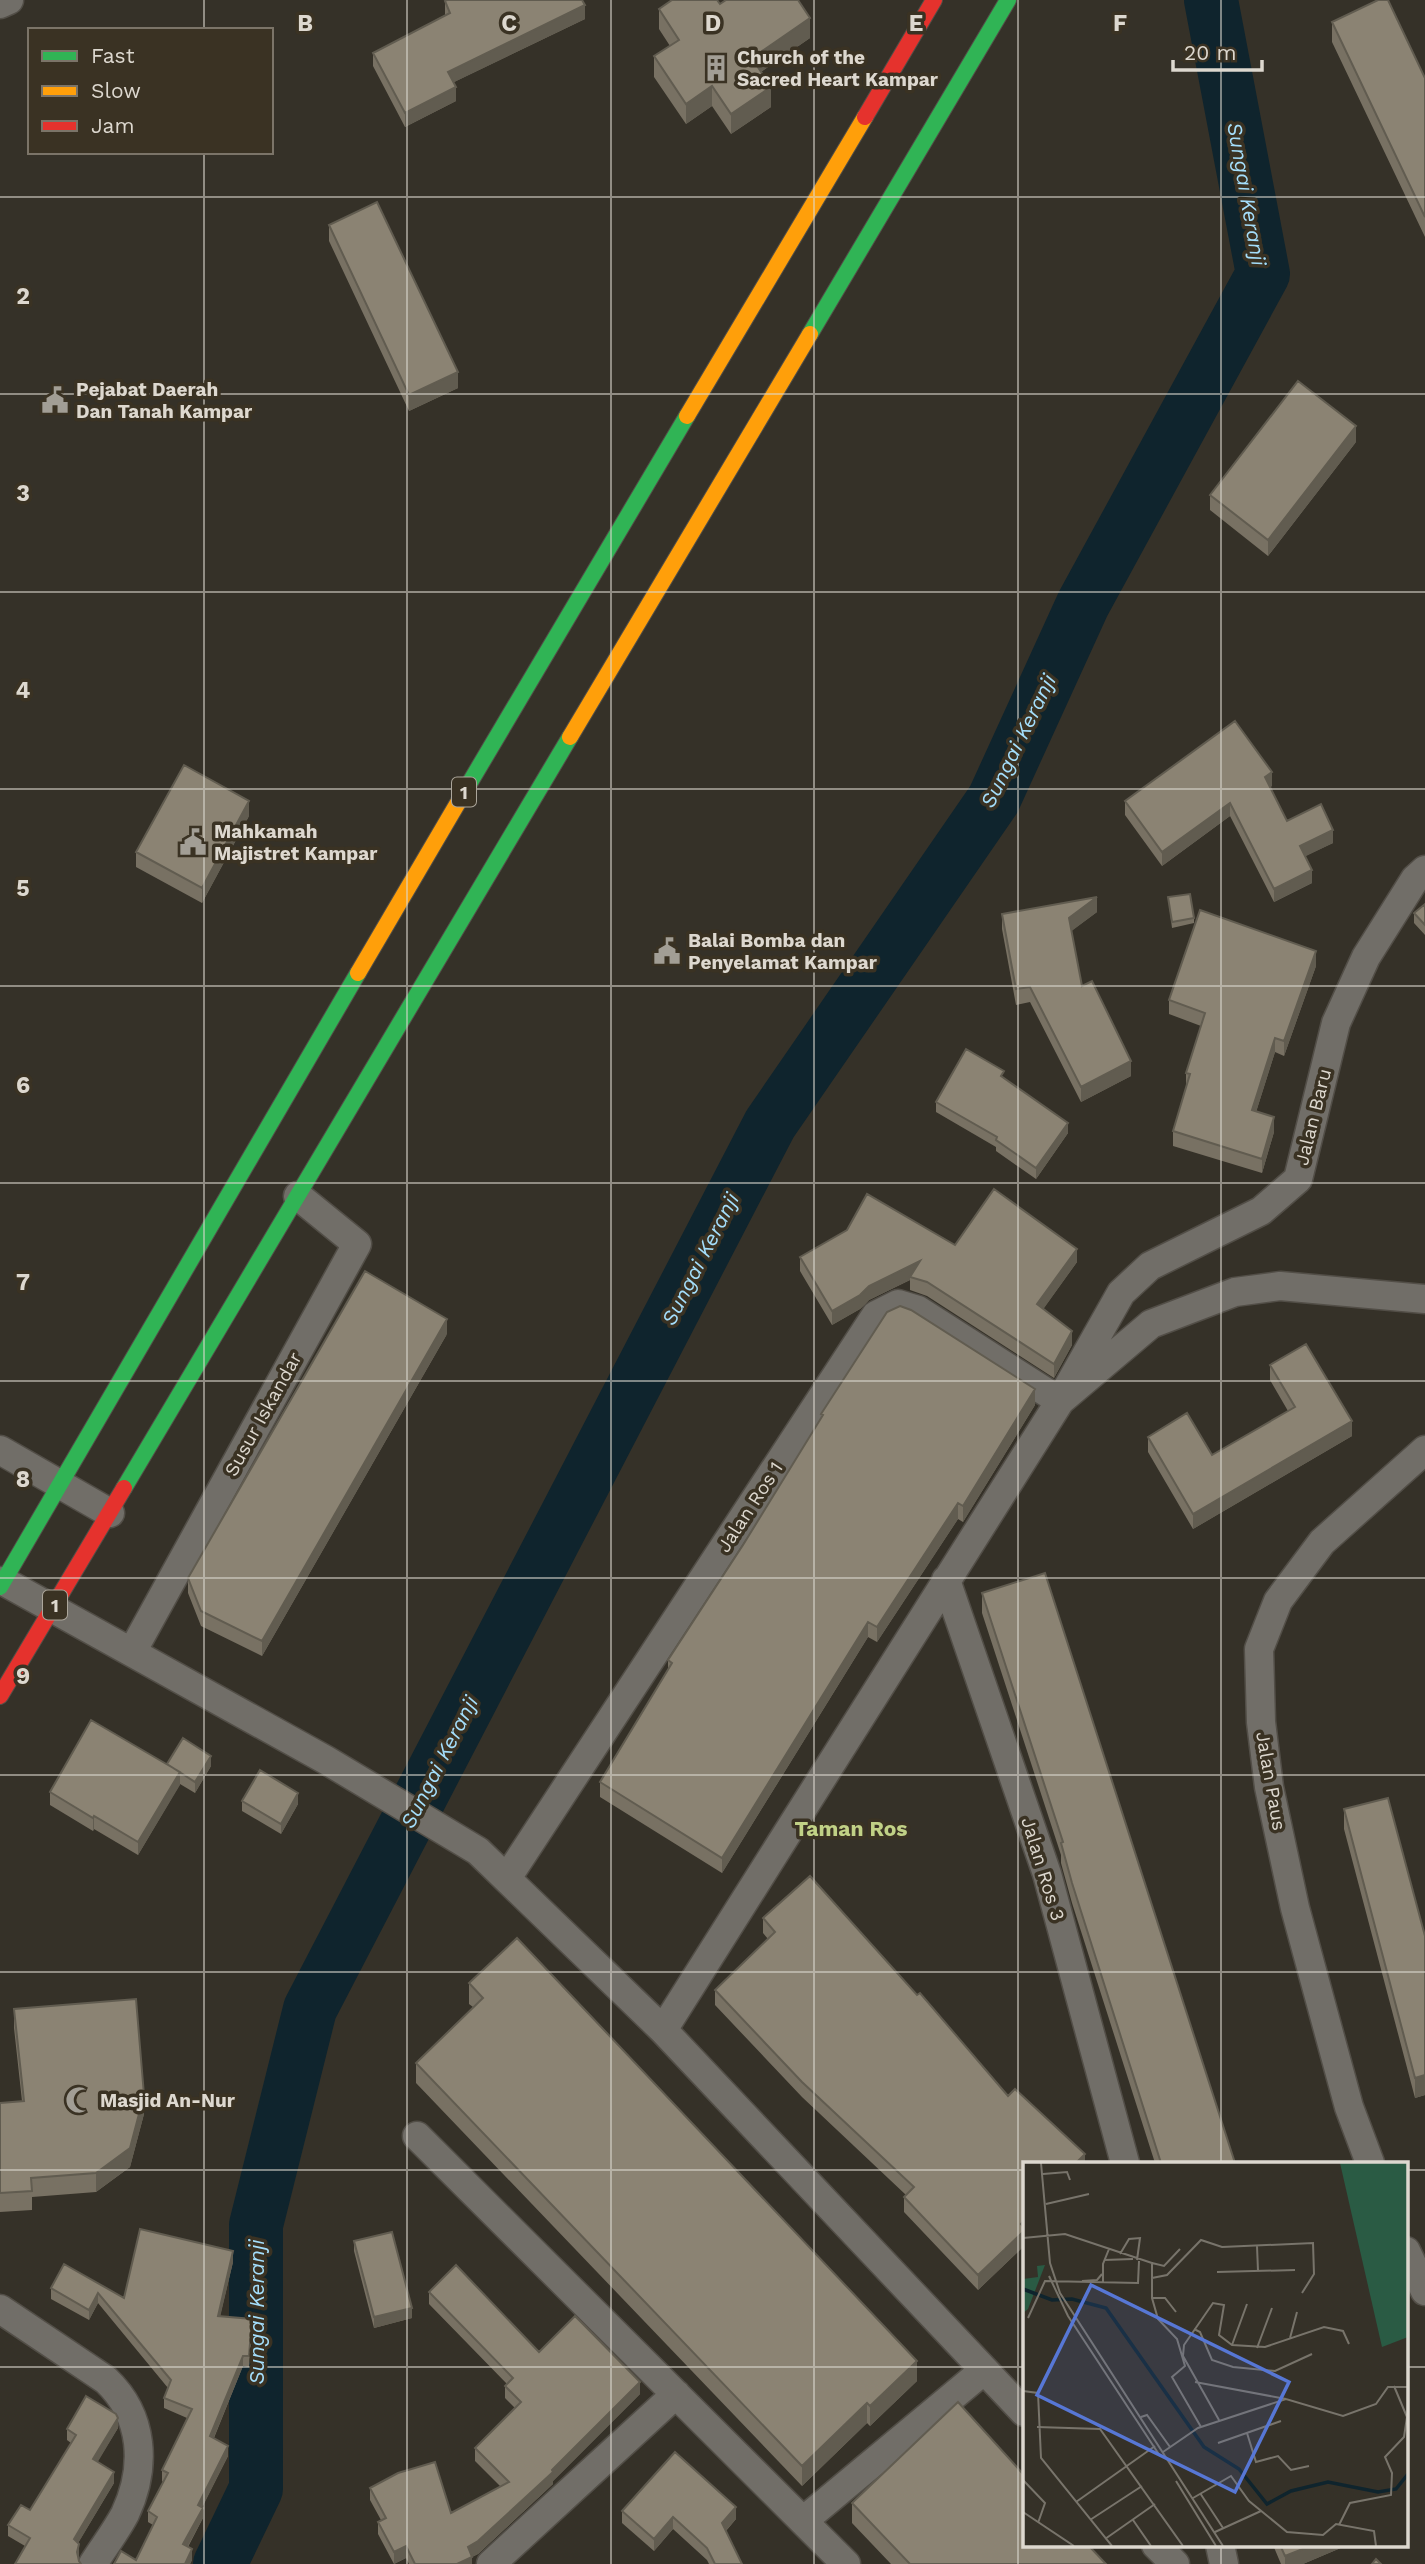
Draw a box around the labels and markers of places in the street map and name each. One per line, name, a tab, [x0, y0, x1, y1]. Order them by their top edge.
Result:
place label: Church of the Sacred Heart Kampar	[737, 46, 939, 91]
building icon: Church of the Sacred Heart Kampar	[701, 53, 731, 83]
place label: Pejabat Daerah Dan Tanah Kampar	[76, 378, 253, 423]
public building icon: Pejabat Daerah Dan Tanah Kampar	[40, 385, 70, 415]
place label: Mahkamah Majistret Kampar	[214, 820, 378, 865]
public building icon: Mahkamah Majistret Kampar	[178, 827, 208, 857]
place label: Balai Bomba dan Penyelamat Kampar	[688, 929, 878, 974]
public building icon: Balai Bomba dan Penyelamat Kampar	[652, 936, 682, 966]
mosque icon: Masjid An-Nur	[64, 2085, 94, 2115]
place label: Masjid An-Nur	[100, 2089, 236, 2112]

